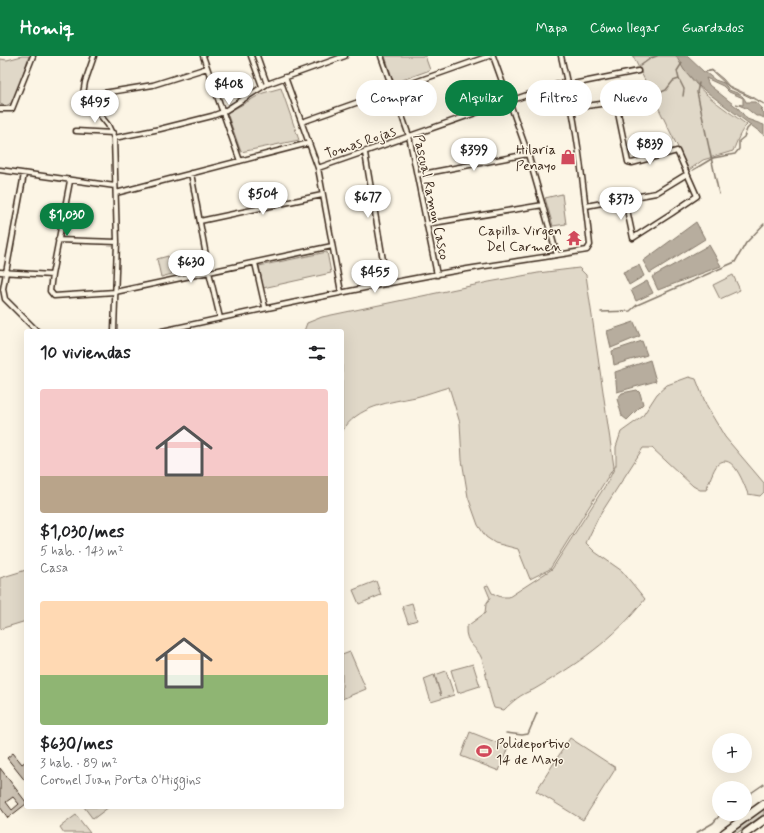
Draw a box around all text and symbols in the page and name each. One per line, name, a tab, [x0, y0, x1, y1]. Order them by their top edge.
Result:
text: Homiq	[20, 16, 74, 41]
text: Mapa	[536, 19, 568, 37]
text: Cómo llegar	[590, 19, 660, 37]
text: Guardados	[682, 19, 744, 37]
pin: $408	[205, 72, 253, 106]
text: $408	[214, 76, 244, 93]
chip: Comprar	[356, 80, 437, 116]
chip: Alquilar	[445, 80, 518, 116]
chip: Filtros	[526, 80, 592, 116]
chip: Nuevo	[600, 80, 662, 116]
pin: $495	[71, 90, 119, 124]
text: $495	[80, 94, 110, 111]
street label: Tomas Rojas	[322, 122, 399, 163]
pin: $839	[626, 132, 674, 166]
street label: Pascual Ramon Casco	[409, 133, 453, 262]
text: $839	[636, 136, 664, 153]
pin: $399	[450, 138, 498, 172]
place label: Hilaria Penayo	[516, 141, 556, 175]
text: $399	[460, 142, 488, 159]
shop icon: Hilaria Penayo	[559, 148, 577, 166]
pin: $504	[239, 182, 287, 216]
pin: $677	[344, 185, 392, 219]
text: $504	[248, 186, 278, 203]
pin: $373	[597, 187, 645, 221]
text: $677	[354, 189, 382, 206]
text: $373	[608, 191, 634, 208]
pin: $1,030	[34, 203, 100, 237]
text: $1,030	[49, 207, 85, 224]
place label: Capilla Virgen Del Carmen	[478, 222, 562, 256]
temple icon: Capilla Virgen Del Carmen	[565, 229, 583, 247]
pin: $630	[167, 250, 215, 284]
text: $630	[177, 254, 205, 271]
pin: $455	[351, 260, 399, 294]
text: $455	[360, 264, 390, 281]
text: 10 viviendas	[40, 342, 131, 364]
icon: filters	[306, 342, 328, 364]
icon: home	[148, 415, 220, 487]
text: $1,030/mes	[40, 521, 124, 543]
text: 5 hab. · 143 m²	[40, 543, 123, 560]
text: Casa	[40, 560, 68, 577]
icon: home	[148, 627, 220, 699]
text: $630/mes	[40, 733, 113, 755]
map controls	[712, 733, 752, 821]
button: +	[712, 733, 752, 773]
place label: Polideportivo 14 de Mayo	[496, 735, 570, 769]
sports icon: Polideportivo 14 de Mayo	[475, 742, 493, 760]
text: 3 hab. · 89 m²	[40, 755, 118, 772]
text: Coronel Juan Porta O'Higgins	[40, 772, 201, 789]
button: −	[712, 781, 752, 821]

